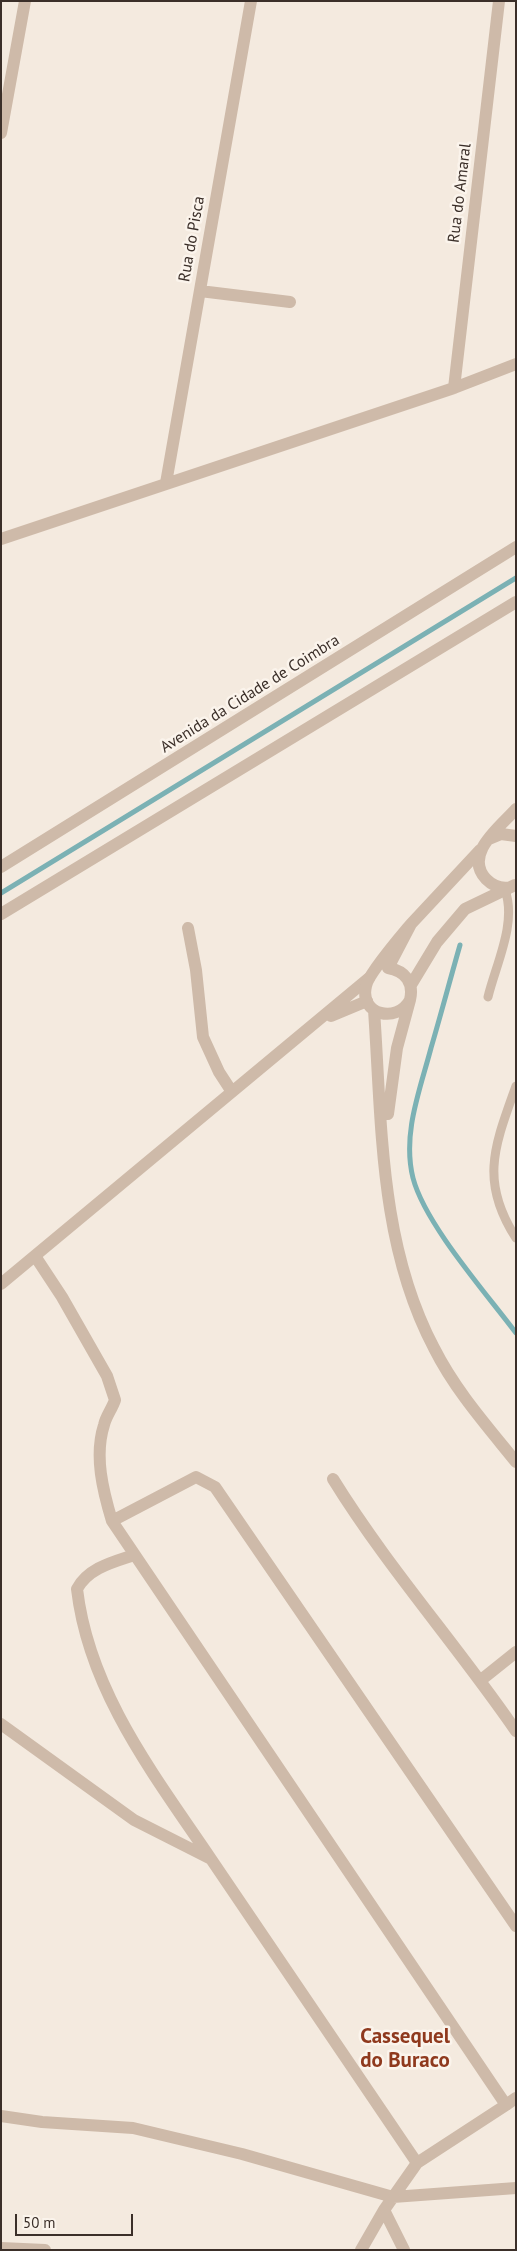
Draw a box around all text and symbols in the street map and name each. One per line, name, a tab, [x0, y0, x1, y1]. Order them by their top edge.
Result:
street label: Rua do Amaral	[444, 142, 476, 244]
street label: Rua do Pisca	[175, 195, 209, 283]
street label: Avenida da Cidade de Coimbra	[157, 631, 343, 757]
district label: Cassequel do Buraco	[360, 2024, 450, 2074]
scale bar	[18, 2204, 135, 2236]
text: 50 m	[23, 2213, 56, 2232]

